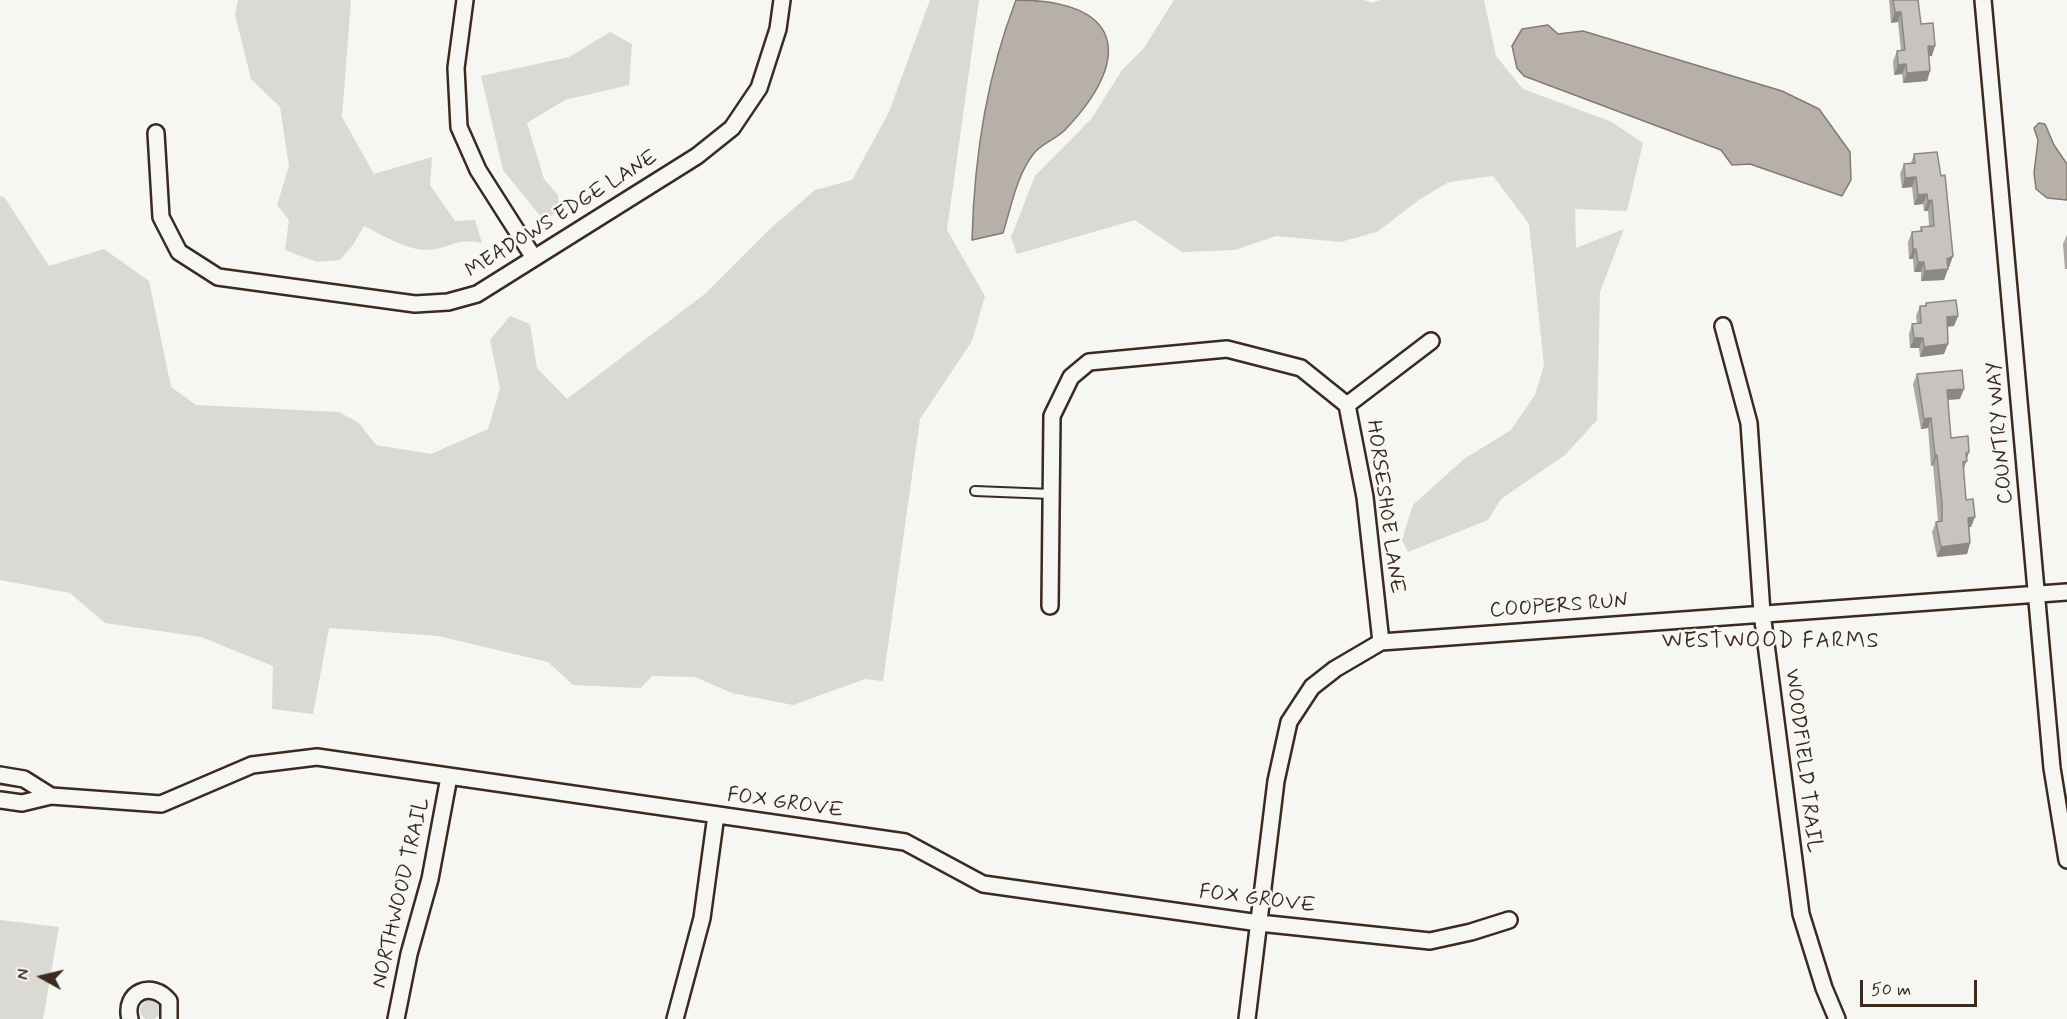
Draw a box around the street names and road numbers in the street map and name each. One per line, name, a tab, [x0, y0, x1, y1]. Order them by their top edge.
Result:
street label: MEADOWS EDGE LANE	[461, 146, 663, 284]
street label: COUNTRY WAY	[1982, 361, 2020, 505]
street label: HORSESHOE LANE	[1359, 419, 1409, 595]
street label: COOPERS RUN	[1489, 590, 1629, 624]
street label: WOODFIELD TRAIL	[1778, 667, 1826, 855]
street label: FOX GROVE	[725, 783, 845, 825]
street label: NORTHWOOD TRAIL	[368, 795, 436, 991]
street label: FOX GROVE	[1197, 880, 1317, 920]

